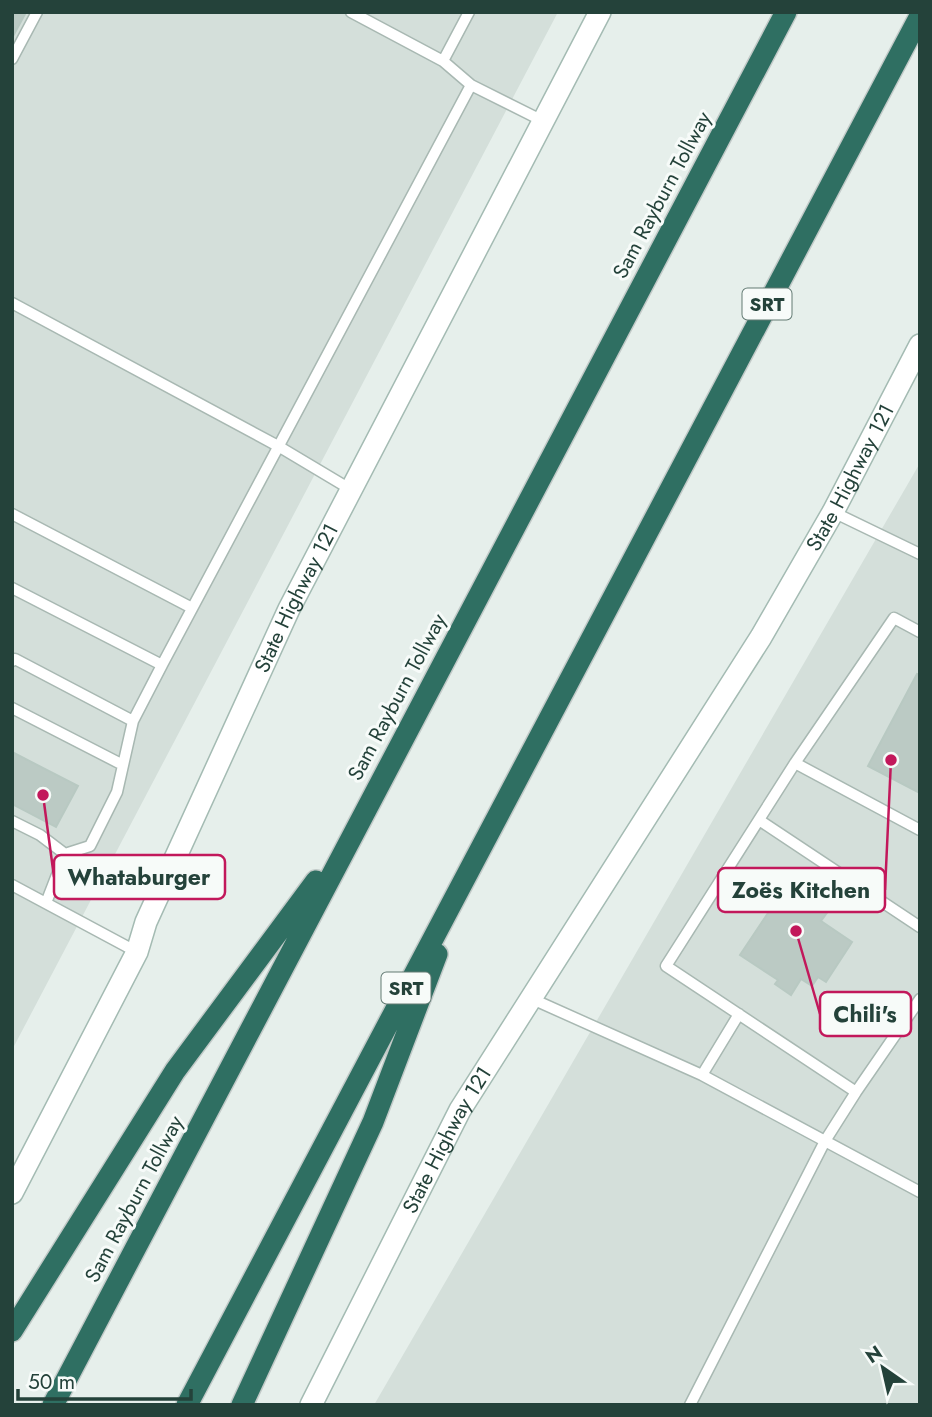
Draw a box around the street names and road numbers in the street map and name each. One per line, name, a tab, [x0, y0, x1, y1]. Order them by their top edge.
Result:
street label: Sam Rayburn Tollway	[605, 106, 719, 284]
road number: SRT	[742, 288, 792, 320]
street label: State Highway 121	[799, 399, 902, 557]
street label: State Highway 121	[247, 518, 346, 677]
street label: Sam Rayburn Tollway	[340, 608, 454, 786]
road number: SRT	[382, 972, 430, 1004]
street label: State Highway 121	[395, 1061, 499, 1218]
street label: Sam Rayburn Tollway	[77, 1110, 191, 1288]

